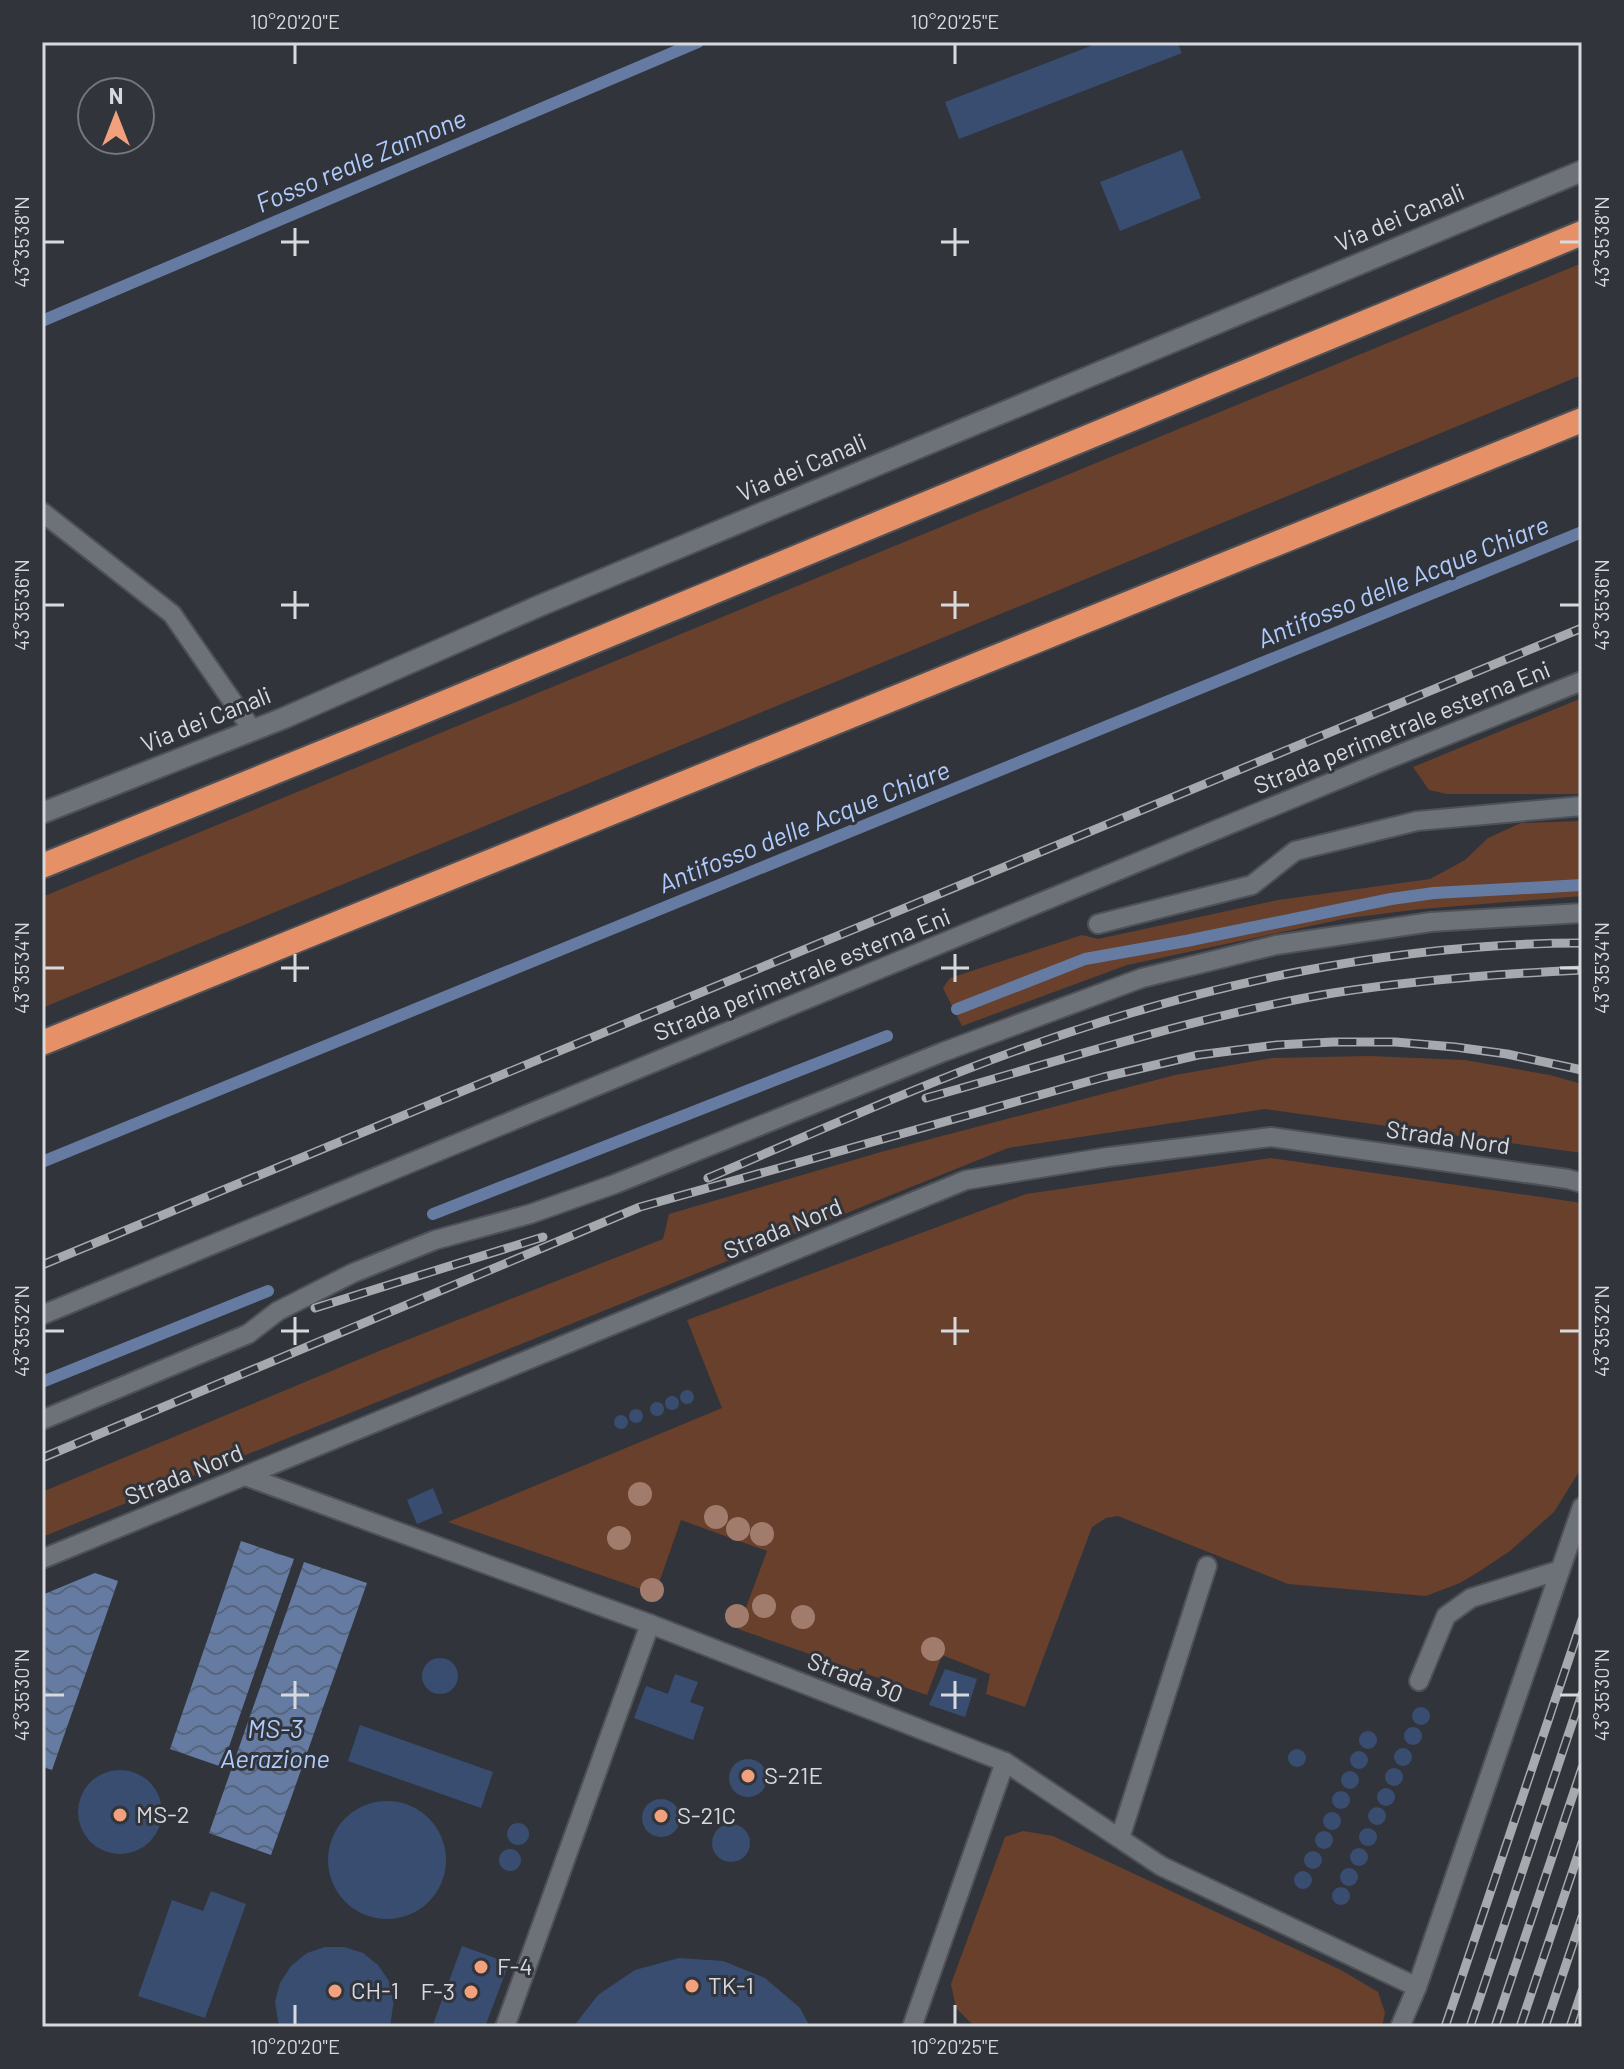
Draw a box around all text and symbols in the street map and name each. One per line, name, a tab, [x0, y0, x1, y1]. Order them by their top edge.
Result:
text: 10°20'20"E	[250, 9, 340, 33]
text: 10°20'25"E	[911, 9, 999, 33]
north arrow	[76, 76, 156, 156]
text: N	[109, 82, 123, 108]
water label: Fosso reale Zannone	[251, 101, 470, 218]
street label: Via dei Canali	[1330, 176, 1468, 257]
text: 43°35'38"N	[9, 196, 33, 288]
text: 43°35'38"N	[1589, 196, 1613, 288]
street label: Via dei Canali	[732, 426, 870, 507]
water label: Antifosso delle Acque Chiare	[1252, 508, 1553, 653]
text: 43°35'36"N	[9, 559, 33, 651]
text: 43°35'36"N	[1589, 559, 1613, 651]
street label: Strada perimetrale esterna Eni	[1249, 654, 1554, 799]
street label: Via dei Canali	[136, 679, 275, 758]
water label: Antifosso delle Acque Chiare	[653, 753, 954, 898]
street label: Strada perimetrale esterna Eni	[649, 901, 954, 1046]
text: 43°35'34"N	[9, 922, 33, 1014]
text: 43°35'34"N	[1589, 922, 1613, 1014]
street label: Strada Nord	[1384, 1113, 1512, 1160]
street label: Strada Nord	[719, 1191, 846, 1264]
text: 43°35'32"N	[9, 1285, 33, 1377]
text: 43°35'32"N	[1589, 1285, 1613, 1377]
street label: Strada Nord	[120, 1437, 247, 1510]
street label: Strada 30	[804, 1645, 907, 1708]
text: 43°35'30"N	[9, 1649, 33, 1741]
text: 43°35'30"N	[1589, 1649, 1613, 1741]
water label: MS-3 Aerazione	[220, 1712, 330, 1773]
place label: S-21E	[764, 1760, 823, 1789]
marker: S-21E	[739, 1767, 757, 1785]
place label: MS-2	[136, 1799, 190, 1828]
place label: S-21C	[677, 1800, 736, 1829]
marker: MS-2	[111, 1806, 129, 1824]
marker: S-21C	[652, 1807, 670, 1825]
place label: F-4	[497, 1951, 532, 1980]
marker: F-4	[472, 1958, 490, 1976]
place label: TK-1	[708, 1970, 754, 1999]
place label: CH-1	[351, 1975, 399, 2004]
place label: F-3	[421, 1976, 455, 2005]
marker: TK-1	[683, 1977, 701, 1995]
marker: CH-1	[326, 1982, 344, 2000]
marker: F-3	[462, 1983, 480, 2001]
text: 10°20'20"E	[250, 2034, 340, 2058]
text: 10°20'25"E	[911, 2034, 999, 2058]

